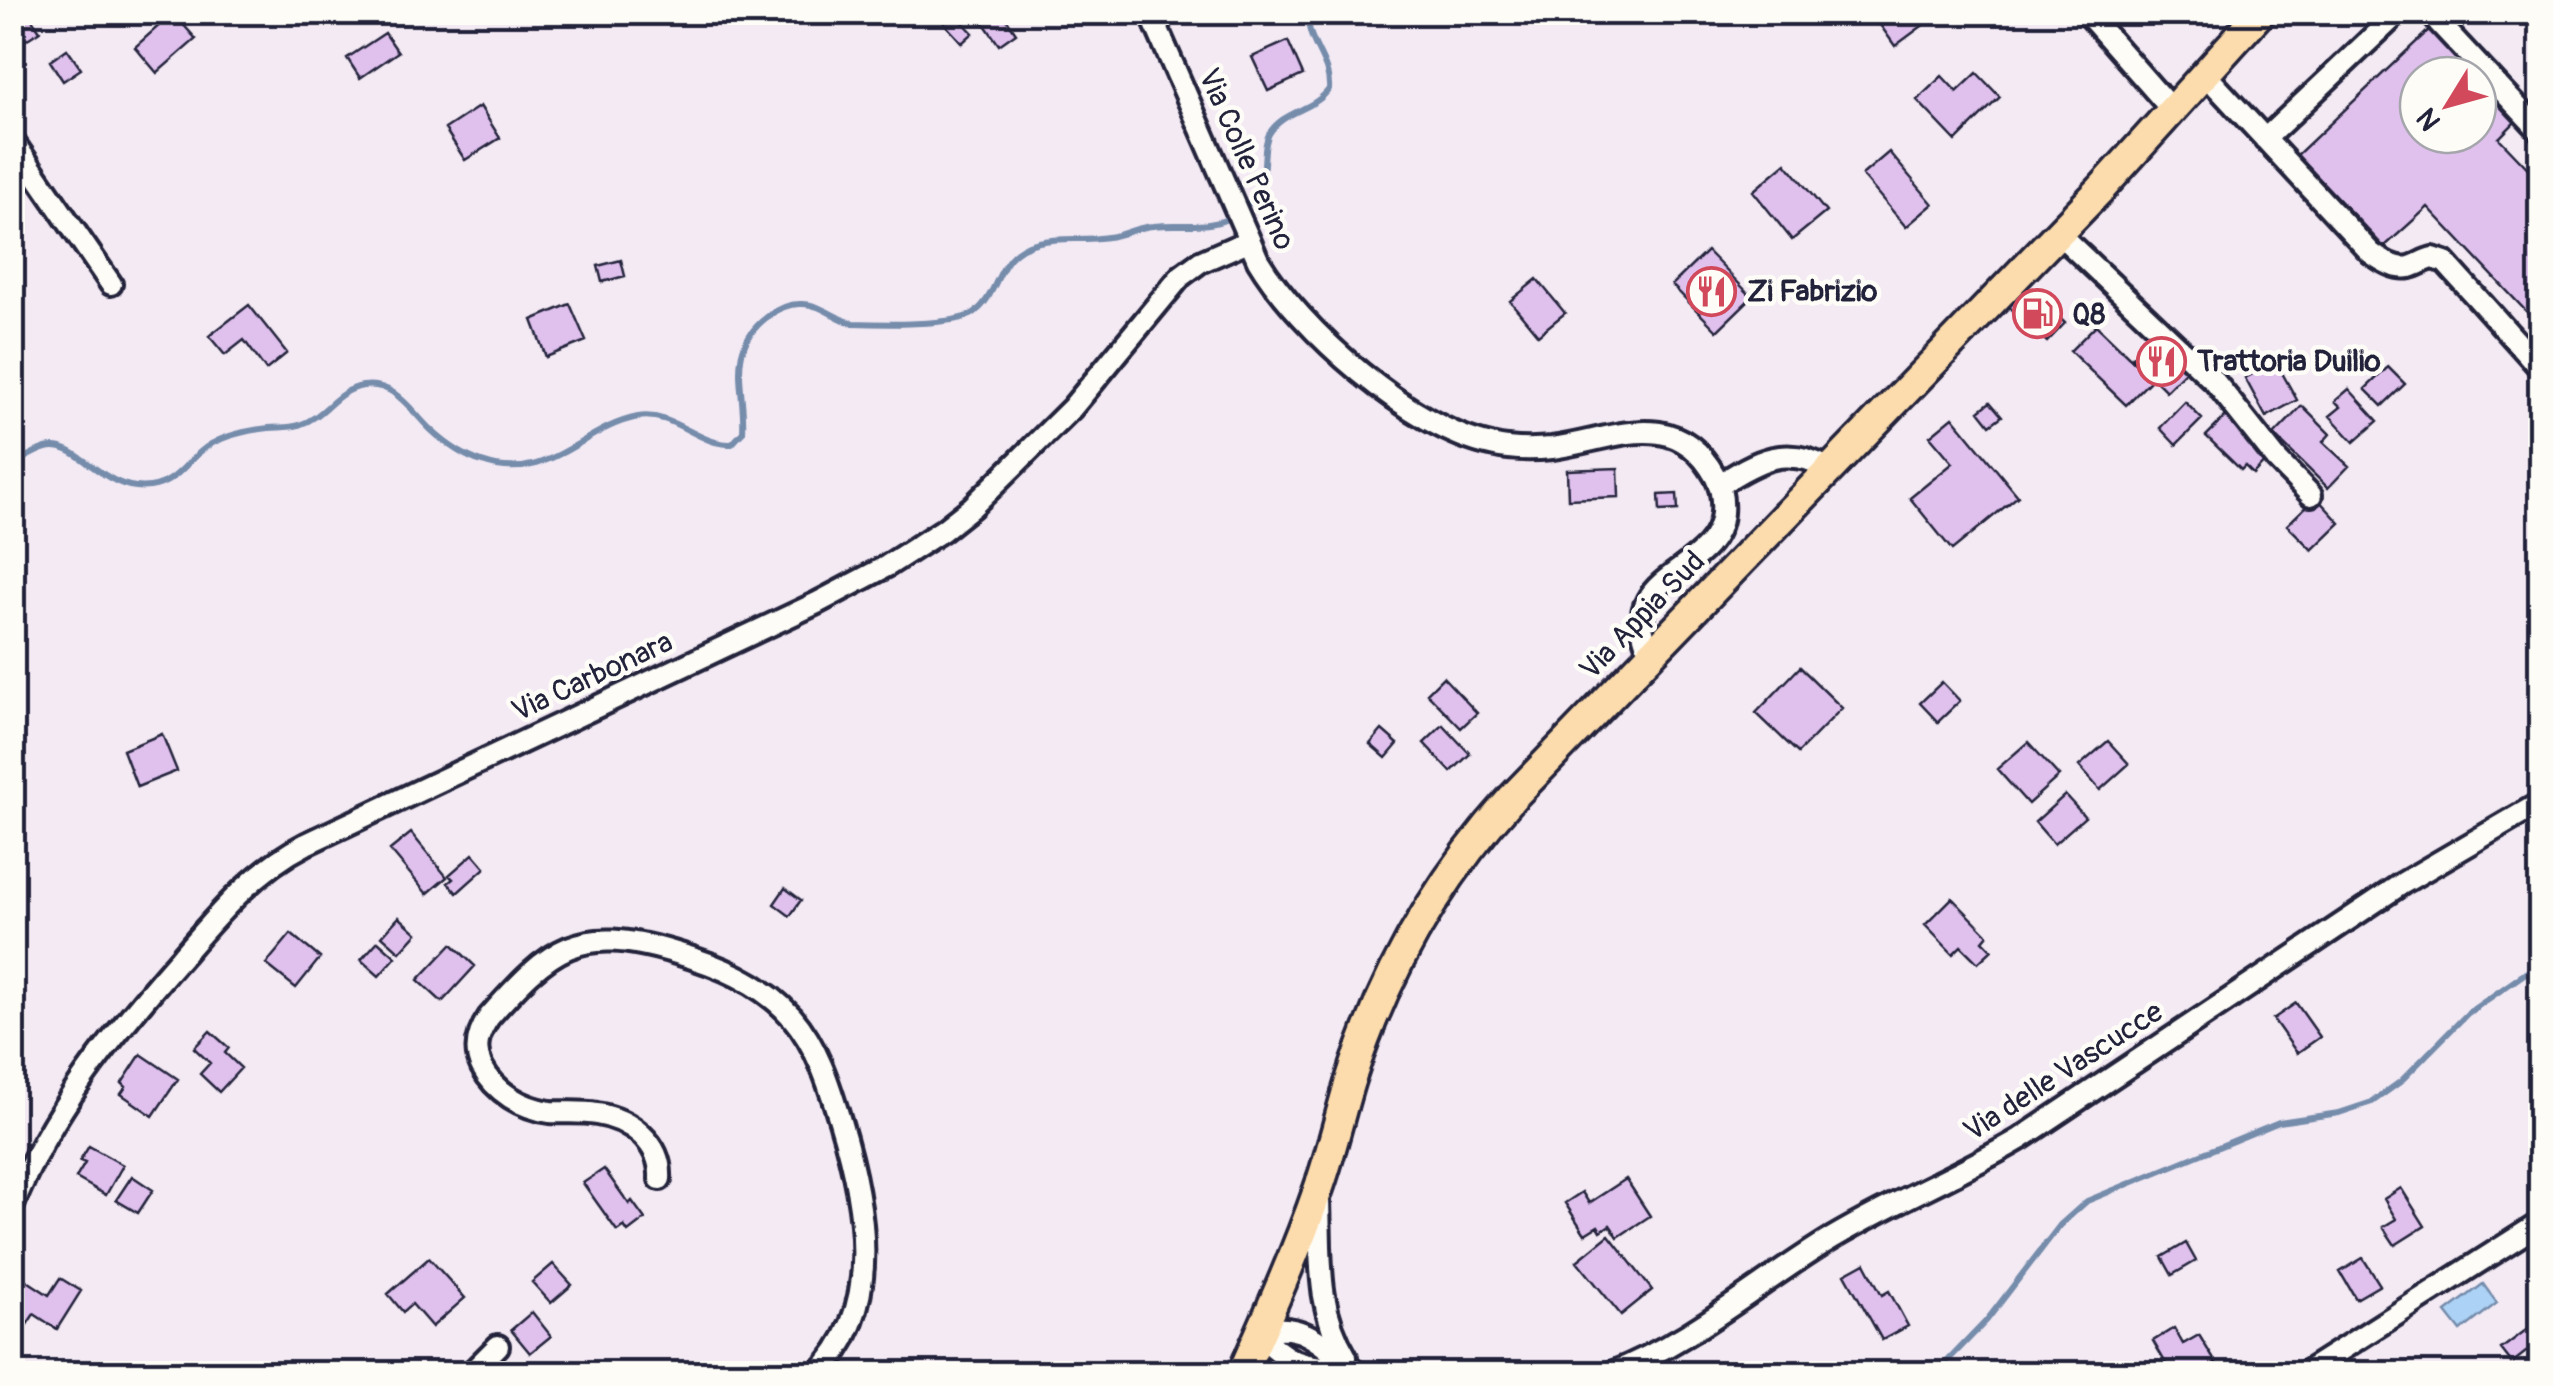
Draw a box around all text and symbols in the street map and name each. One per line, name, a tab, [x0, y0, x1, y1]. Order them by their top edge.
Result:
north arrow	[2398, 55, 2498, 155]
street label: Via Colle Perino	[1190, 63, 1303, 256]
text: N	[2410, 101, 2449, 137]
restaurant icon: Zi Fabrizio	[1686, 265, 1738, 317]
place label: Zi Fabrizio	[1747, 273, 1877, 310]
fuel station icon: Q8	[2011, 288, 2063, 340]
place label: Q8	[2072, 296, 2105, 333]
restaurant icon: Trattoria Duilio	[2136, 335, 2188, 387]
place label: Trattoria Duilio	[2196, 343, 2381, 380]
street label: Via Appia Sud	[1572, 543, 1713, 687]
street label: Via Carbonara	[506, 623, 678, 730]
street label: Via delle Vascucce	[1957, 993, 2170, 1150]

